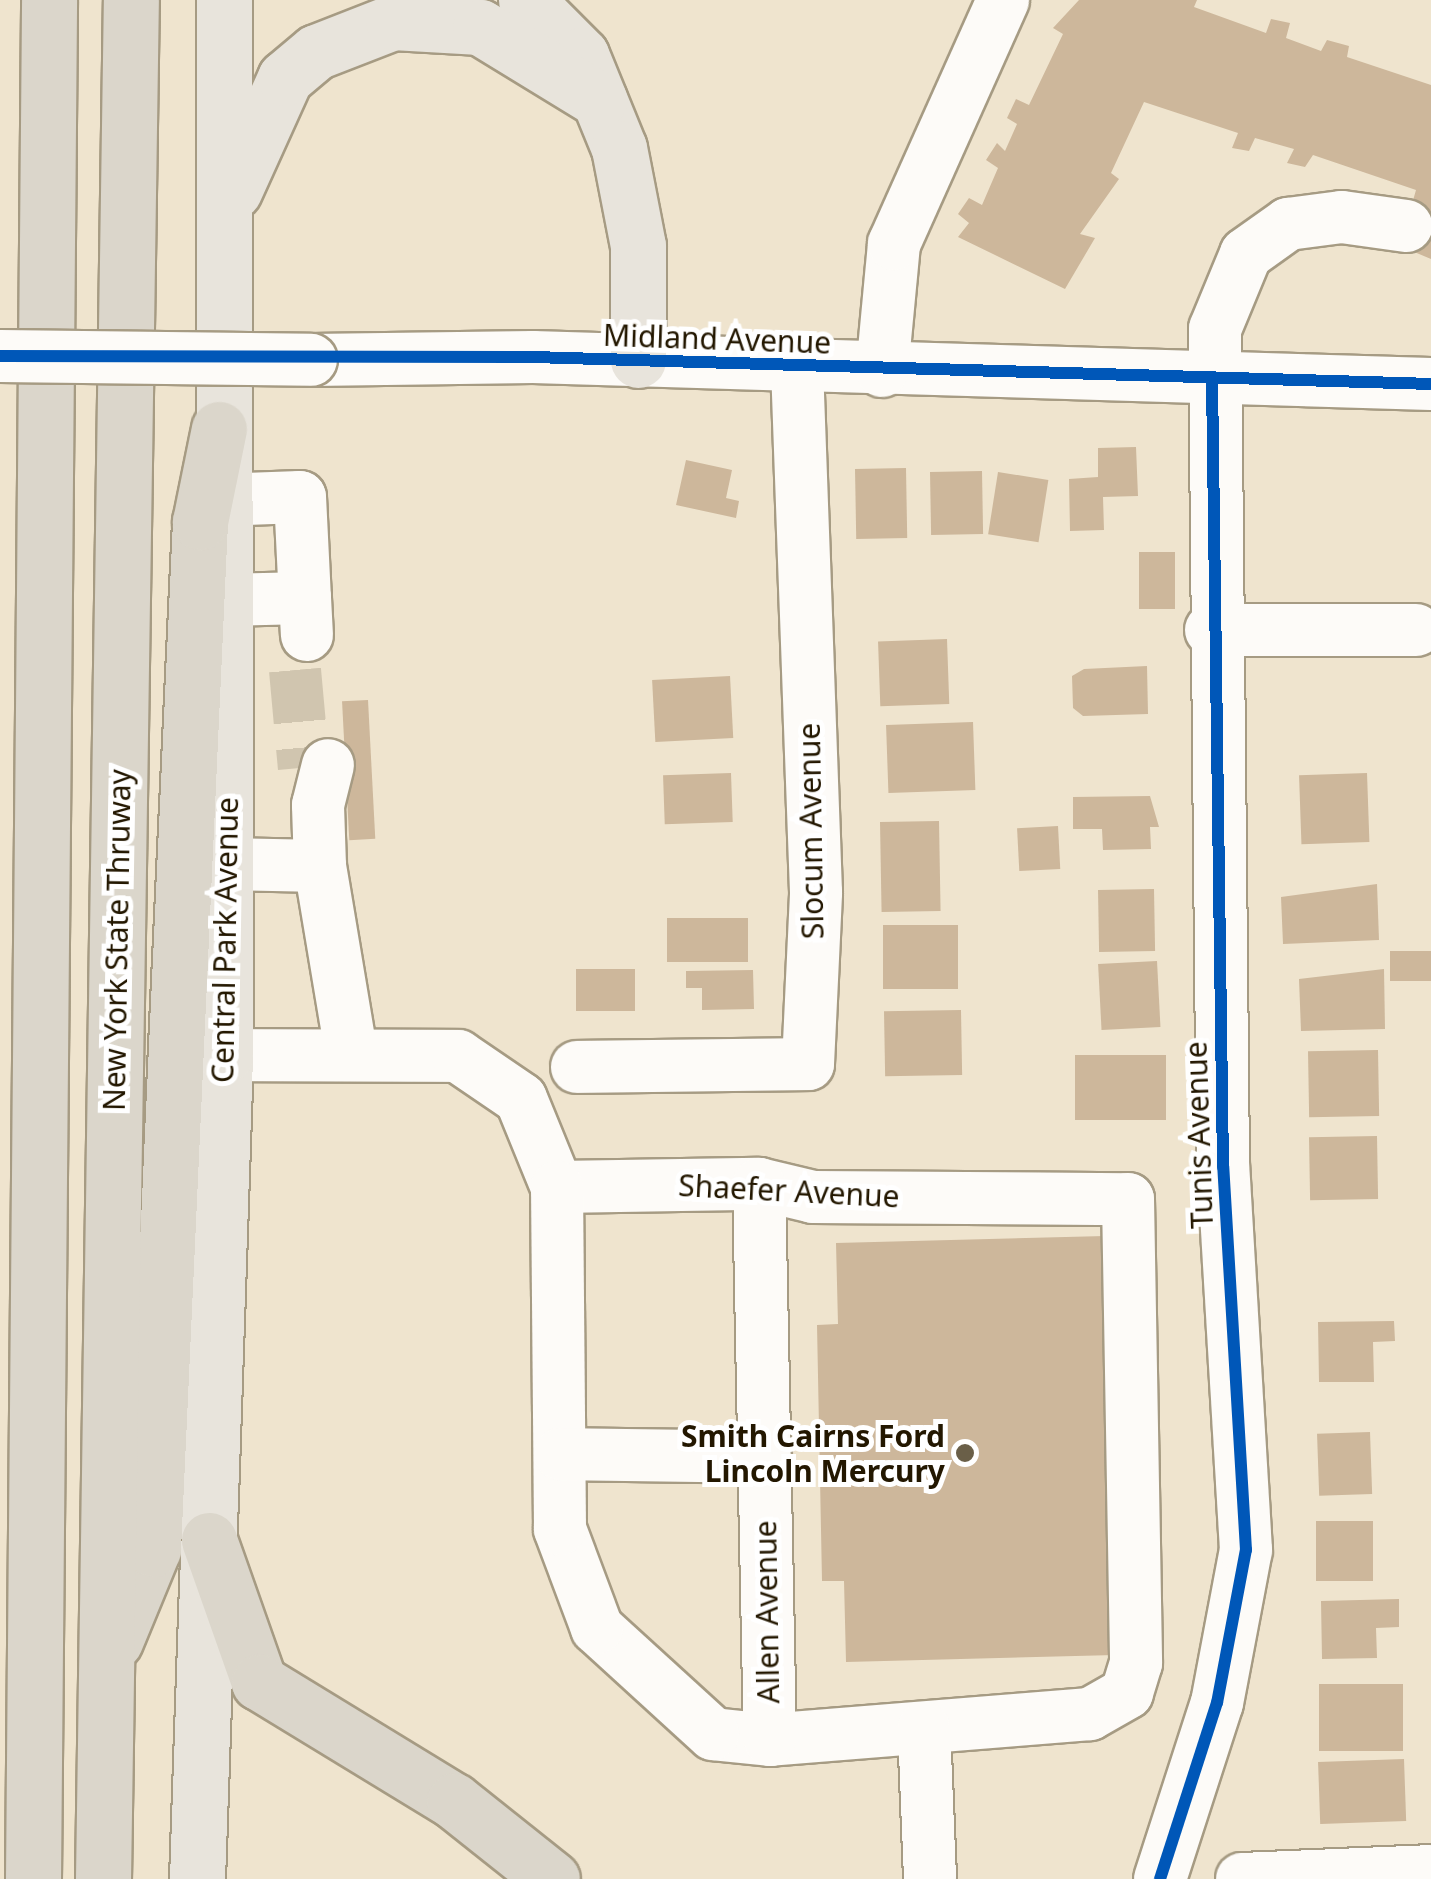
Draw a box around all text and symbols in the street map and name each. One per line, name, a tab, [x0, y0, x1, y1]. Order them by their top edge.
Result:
street label: Midland Avenue	[602, 317, 832, 361]
street label: Slocum Avenue	[791, 722, 831, 940]
street label: New York State Thruway	[96, 769, 138, 1111]
street label: Central Park Avenue	[205, 797, 245, 1083]
street label: Tunis Avenue	[1178, 1041, 1220, 1229]
street label: Shaefer Avenue	[677, 1167, 901, 1215]
place label: Smith Cairns Ford Lincoln Mercury	[681, 1418, 945, 1488]
marker: Smith Cairns Ford Lincoln Mercury	[954, 1442, 976, 1464]
street label: Allen Avenue	[747, 1520, 787, 1704]

